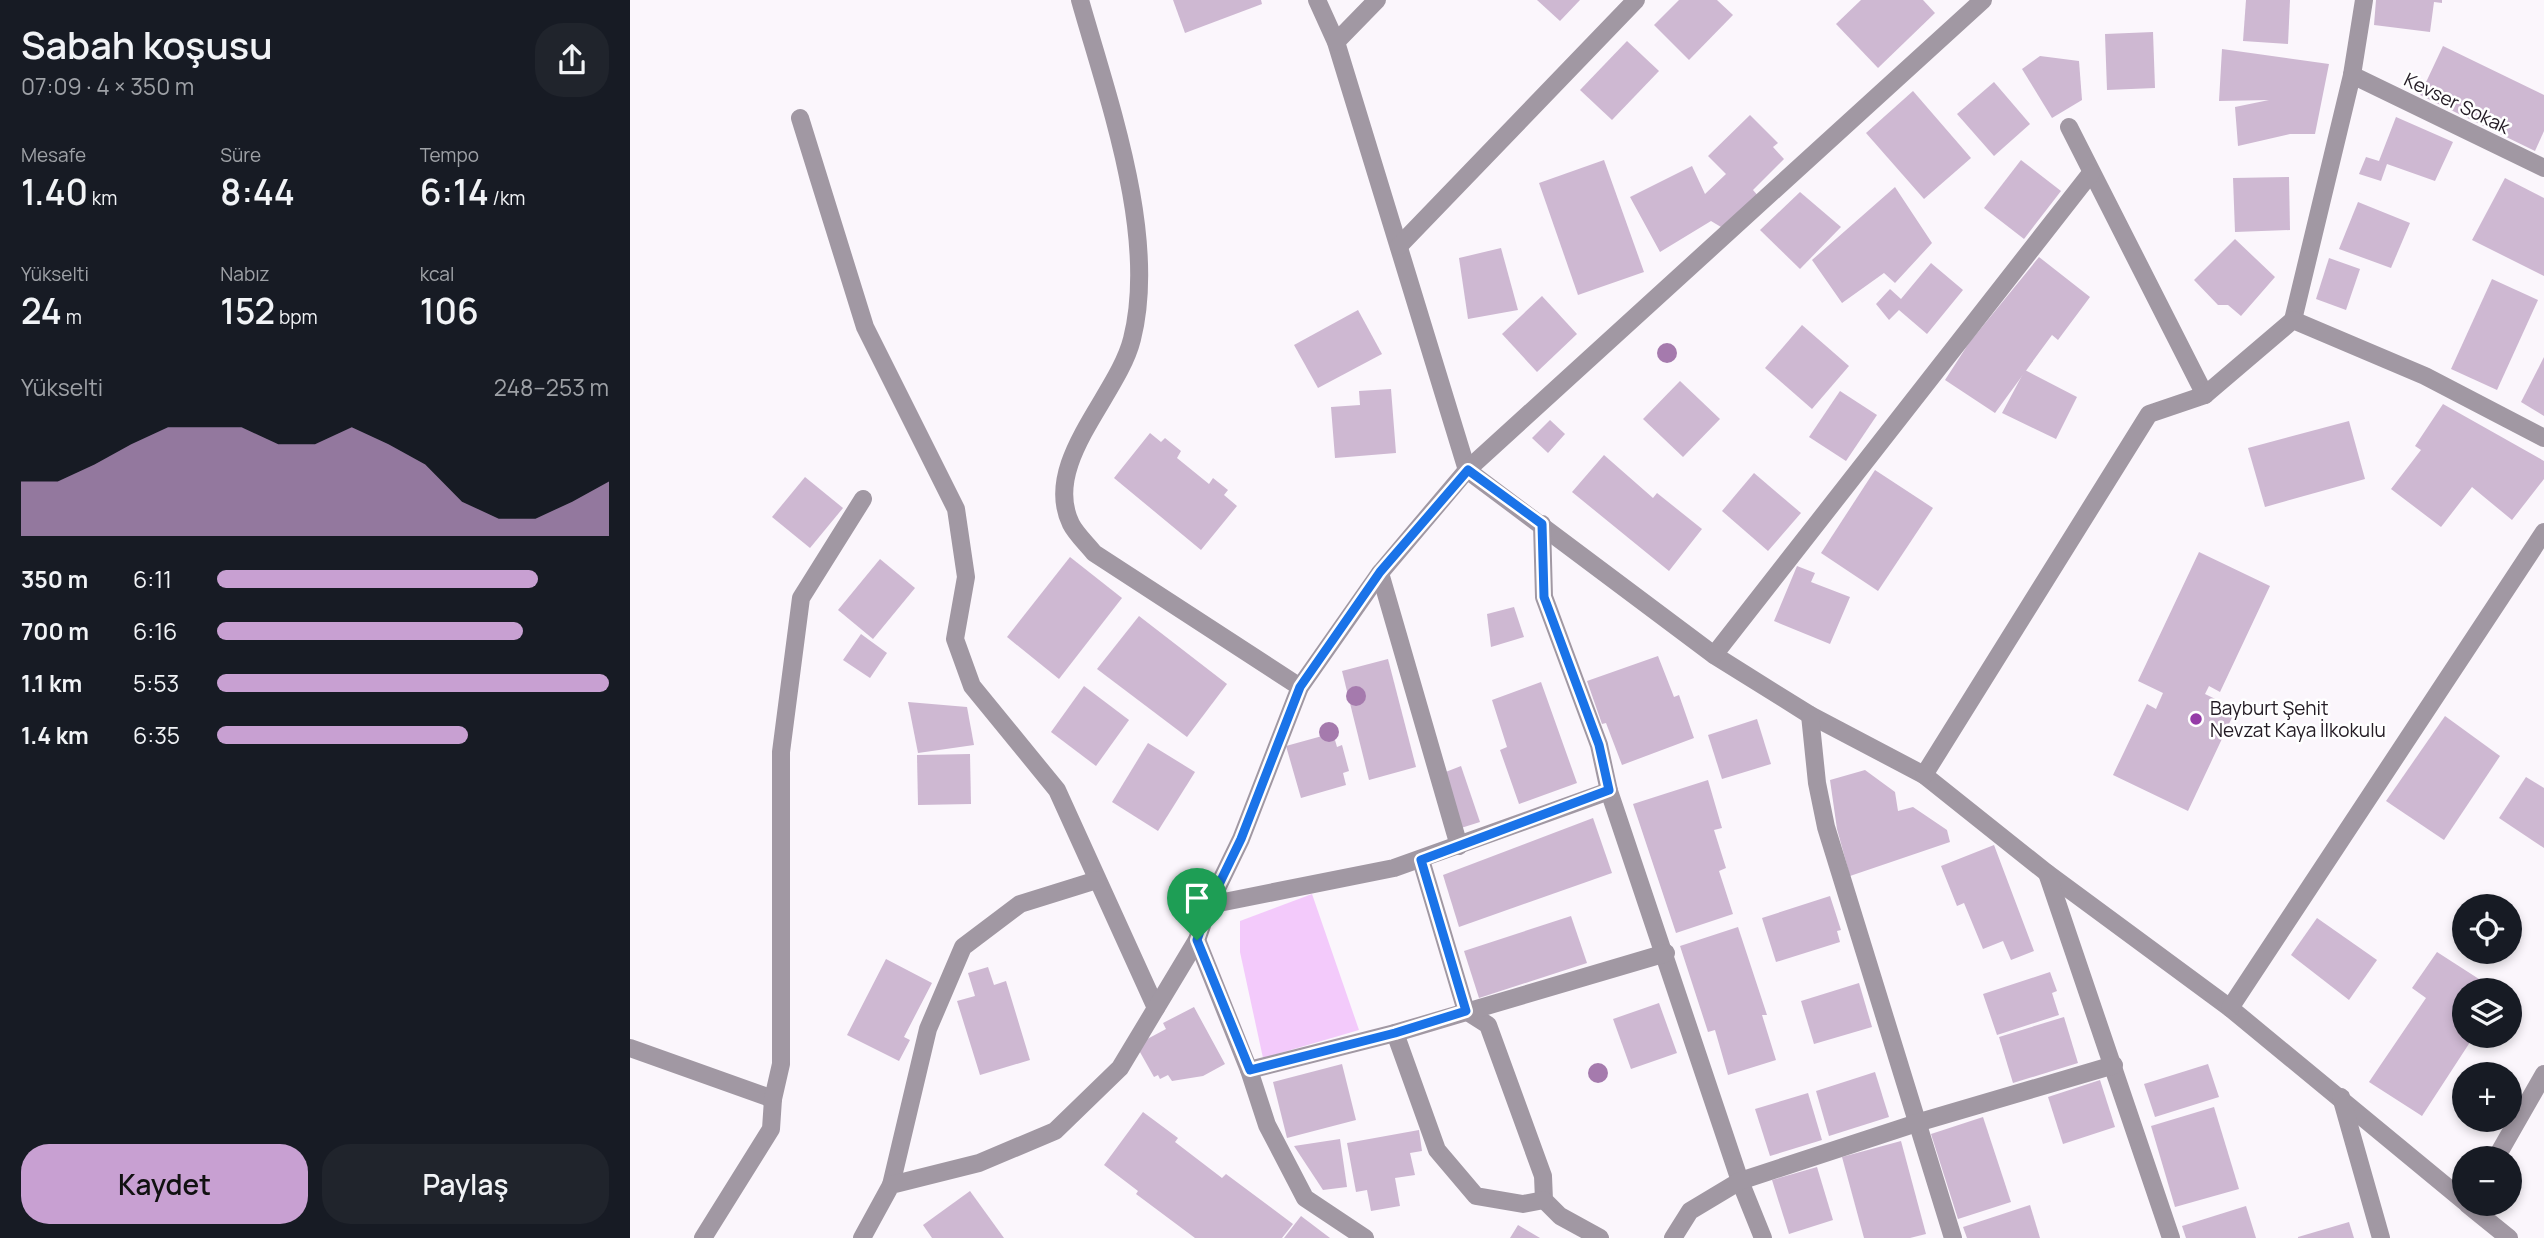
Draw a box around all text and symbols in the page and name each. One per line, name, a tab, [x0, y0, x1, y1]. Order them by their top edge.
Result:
text: Sabah koşusu	[21, 18, 273, 70]
button: share	[535, 23, 609, 97]
street label: Kevser Sokak	[2400, 66, 2515, 140]
text: 07:09 · 4 × 350 m	[21, 70, 194, 102]
text: Mesafe	[21, 142, 86, 168]
text: Süre	[220, 142, 261, 168]
text: Tempo	[420, 142, 479, 168]
text: 1.40	[21, 168, 88, 216]
text: 8:44	[220, 168, 295, 216]
text: 6:14	[420, 168, 489, 216]
text: km	[88, 185, 117, 211]
text: /km	[489, 185, 525, 211]
text: Yükselti	[21, 261, 89, 287]
text: Nabız	[220, 261, 270, 287]
text: kcal	[420, 261, 454, 287]
text: 24	[21, 287, 62, 335]
text: 152	[220, 287, 275, 335]
text: 106	[420, 287, 479, 335]
text: m	[62, 304, 82, 330]
text: bpm	[275, 304, 318, 330]
text: Yükselti	[21, 371, 103, 403]
text: 248–253 m	[494, 371, 609, 403]
text: 350 m	[21, 563, 88, 595]
text: 6:11	[133, 563, 172, 595]
text: 700 m	[21, 615, 89, 647]
text: 6:16	[133, 615, 177, 647]
text: 1.1 km	[21, 667, 82, 699]
text: 5:53	[133, 667, 179, 699]
place label: Bayburt Şehit Nevzat Kaya İlkokulu	[2210, 695, 2386, 743]
marker: Bayburt Şehit Nevzat Kaya İlkokulu	[2188, 711, 2204, 727]
text: 1.4 km	[21, 719, 89, 751]
text: 6:35	[133, 719, 180, 751]
pin	[1167, 868, 1227, 940]
icon: arrive	[1178, 879, 1216, 917]
map controls	[2452, 894, 2522, 1216]
button: locate	[2452, 894, 2522, 964]
button: layers	[2452, 978, 2522, 1048]
button: +	[2452, 1062, 2522, 1132]
button: Kaydet	[21, 1144, 308, 1224]
button: Paylaş	[322, 1144, 609, 1224]
button: −	[2452, 1146, 2522, 1216]

